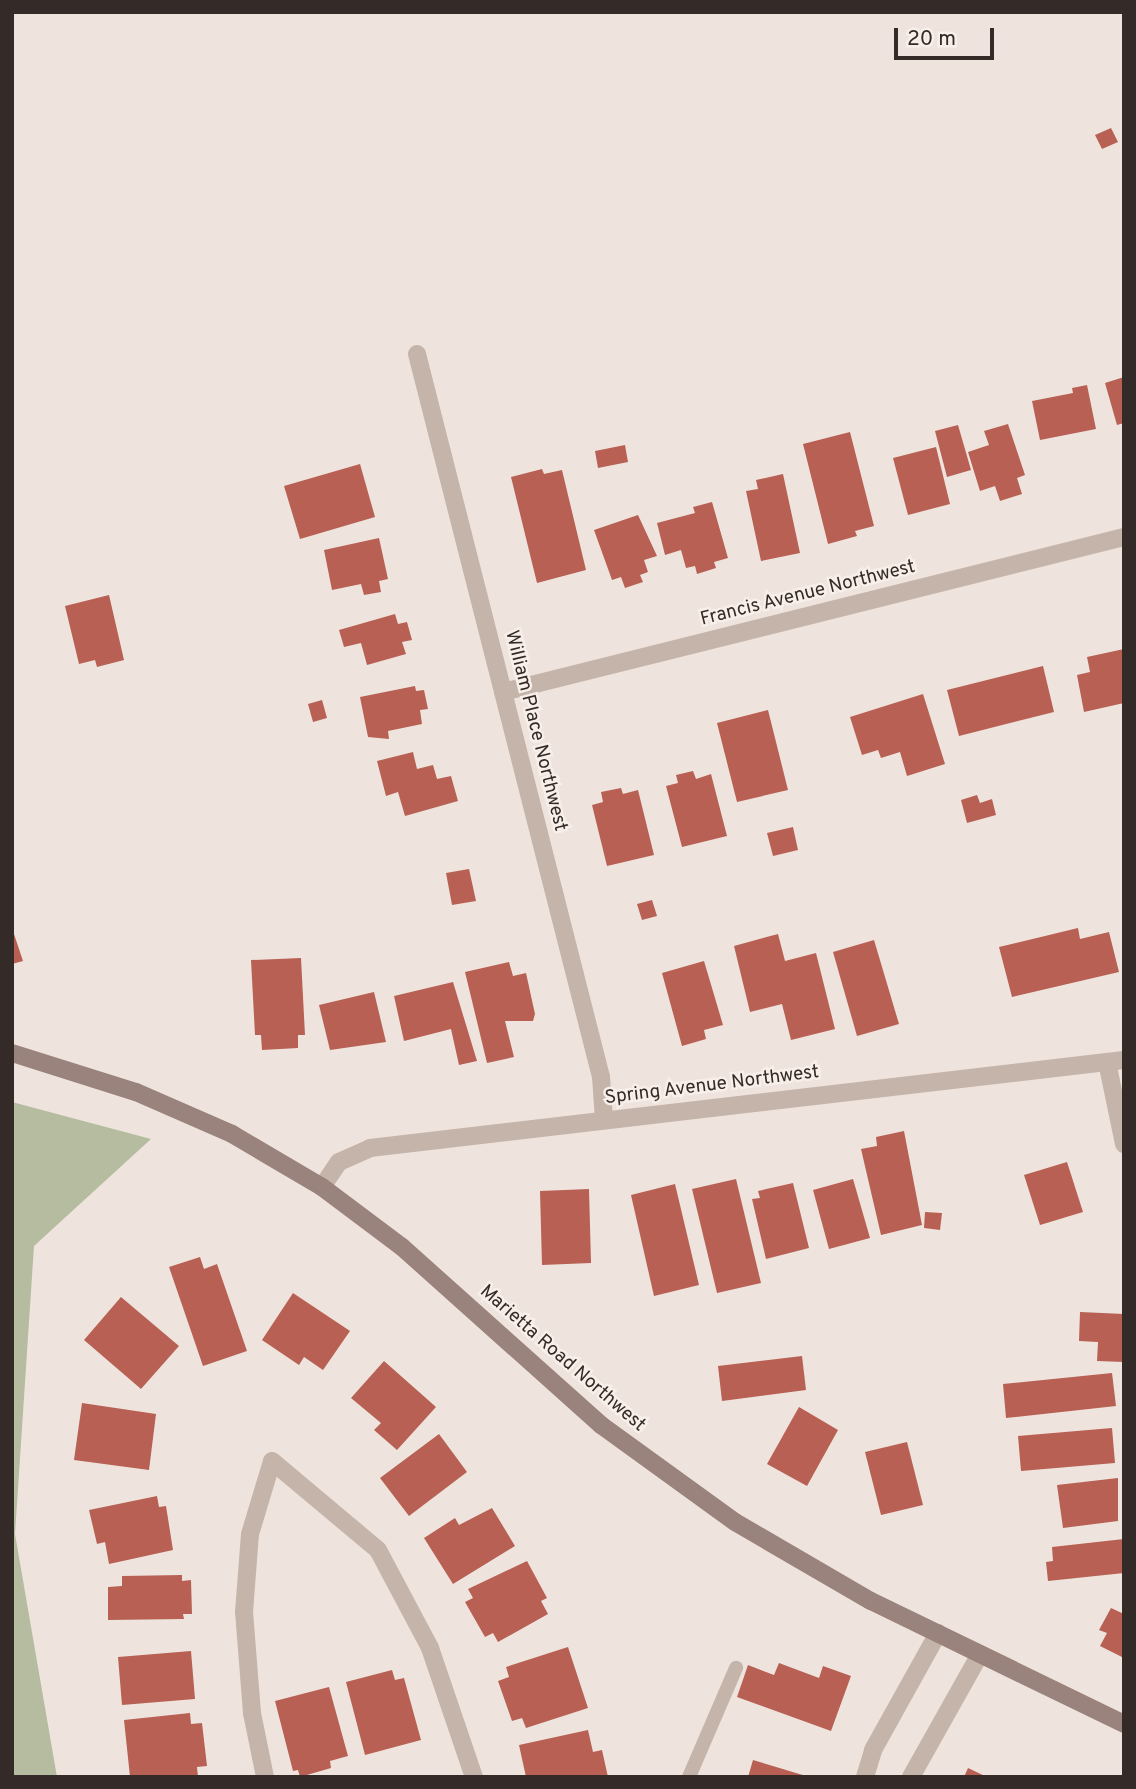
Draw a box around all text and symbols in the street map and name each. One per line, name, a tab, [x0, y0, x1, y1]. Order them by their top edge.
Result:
scale bar	[898, 14, 998, 58]
text: 20 m	[907, 26, 956, 53]
street label: Francis Avenue Northwest	[698, 556, 918, 632]
street label: William Place Northwest	[499, 628, 571, 834]
street label: Spring Avenue Northwest	[603, 1061, 821, 1111]
street label: Marietta Road Northwest	[474, 1281, 650, 1437]

